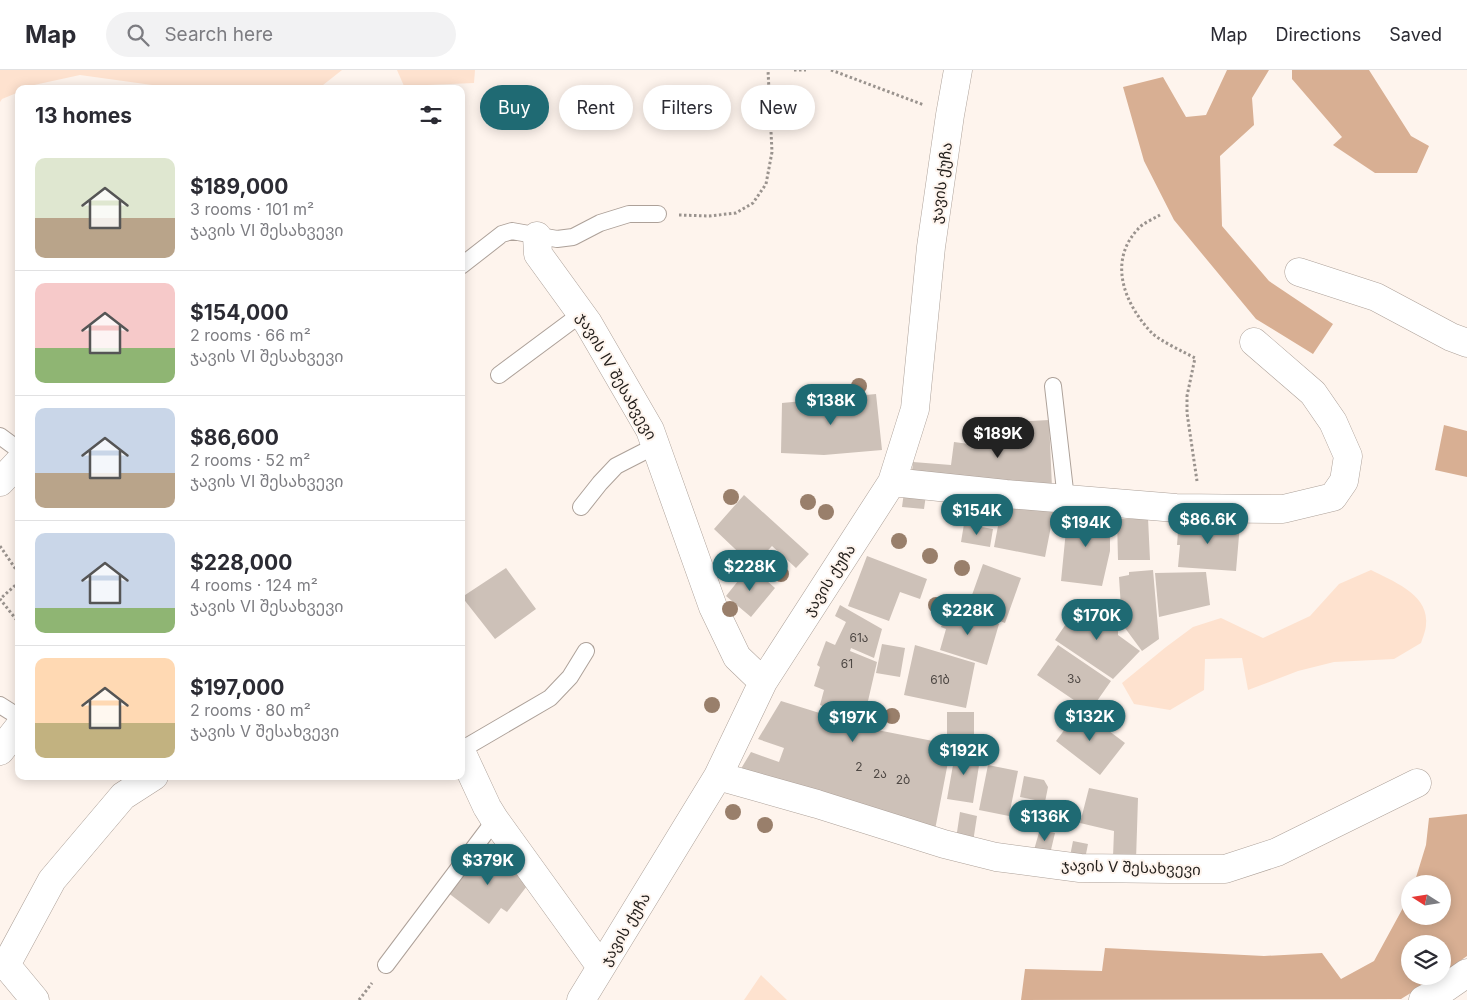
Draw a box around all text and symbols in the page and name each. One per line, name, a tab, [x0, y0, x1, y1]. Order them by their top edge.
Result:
search box	[106, 12, 456, 57]
text: Map	[25, 20, 76, 49]
icon: search	[124, 21, 152, 49]
text: Search here	[164, 23, 273, 46]
text: Map	[1210, 24, 1248, 45]
text: Directions	[1276, 24, 1361, 45]
text: Saved	[1389, 24, 1442, 45]
chip: Buy	[480, 85, 549, 130]
chip: Rent	[559, 85, 633, 130]
chip: Filters	[643, 85, 731, 130]
chip: New	[741, 85, 815, 130]
icon: filters	[417, 101, 445, 129]
text: 13 homes	[35, 103, 132, 128]
street label: ჯავის ქუჩა	[926, 141, 956, 225]
text: $189,000	[190, 174, 288, 199]
icon: home	[75, 178, 135, 238]
text: 3 rooms · 101 m²	[190, 199, 314, 219]
text: ჯავის VI შესახვევი	[190, 220, 344, 240]
text: $154,000	[190, 300, 289, 325]
icon: home	[75, 303, 135, 363]
street label: ჯავის IV შესახვევი	[573, 309, 661, 443]
text: 2 rooms · 66 m²	[190, 325, 311, 345]
text: ჯავის VI შესახვევი	[190, 346, 344, 366]
pin: $138K	[796, 384, 866, 426]
text: $138K	[806, 390, 856, 410]
pin: $189K	[963, 416, 1033, 459]
text: $189K	[973, 423, 1023, 443]
text: $86,600	[190, 425, 279, 450]
icon: home	[75, 428, 135, 488]
text: 2 rooms · 52 m²	[190, 450, 310, 470]
text: ჯავის VI შესახვევი	[190, 471, 344, 491]
pin: $154K	[942, 494, 1012, 536]
text: $154K	[952, 500, 1002, 520]
pin: $86.6K	[1167, 502, 1249, 545]
pin: $194K	[1051, 506, 1121, 548]
text: $86.6K	[1179, 509, 1237, 529]
text: $194K	[1061, 512, 1111, 532]
street label: ჯავის ქუჩა	[799, 540, 859, 620]
text: $228,000	[190, 550, 292, 575]
pin: $228K	[715, 550, 785, 592]
icon: home	[75, 553, 135, 613]
text: $228K	[724, 556, 776, 576]
text: 4 rooms · 124 m²	[190, 575, 318, 595]
pin: $228K	[933, 594, 1003, 636]
text: ჯავის VI შესახვევი	[190, 596, 344, 616]
pin: $170K	[1062, 598, 1132, 641]
text: $228K	[942, 600, 994, 620]
text: $170K	[1073, 605, 1121, 625]
house number: 61ა	[850, 630, 868, 645]
house number: 61	[841, 656, 853, 671]
house number: 3ა	[1067, 671, 1081, 686]
house number: 61ბ	[930, 672, 950, 687]
text: $197,000	[190, 675, 285, 700]
icon: home	[75, 678, 135, 738]
text: 2 rooms · 80 m²	[190, 700, 311, 720]
pin: $197K	[818, 700, 888, 743]
pin: $132K	[1055, 700, 1125, 742]
text: $132K	[1065, 706, 1115, 726]
text: $197K	[829, 707, 877, 727]
text: ჯავის V შესახვევი	[190, 721, 339, 741]
pin: $192K	[929, 734, 999, 776]
text: $192K	[939, 740, 989, 760]
house number: 2	[855, 759, 863, 774]
house number: 2ა	[873, 766, 887, 781]
house number: 2ბ	[896, 772, 910, 787]
pin: $136K	[1010, 800, 1080, 842]
text: $136K	[1020, 806, 1070, 826]
pin: $379K	[453, 844, 523, 886]
text: $379K	[462, 850, 514, 870]
street label: ჯავის V შესახვევი	[1061, 855, 1201, 879]
north arrow	[1401, 875, 1451, 925]
map controls	[1401, 875, 1451, 985]
street label: ჯავის ქუჩა	[596, 889, 654, 969]
button: layers	[1401, 935, 1451, 985]

